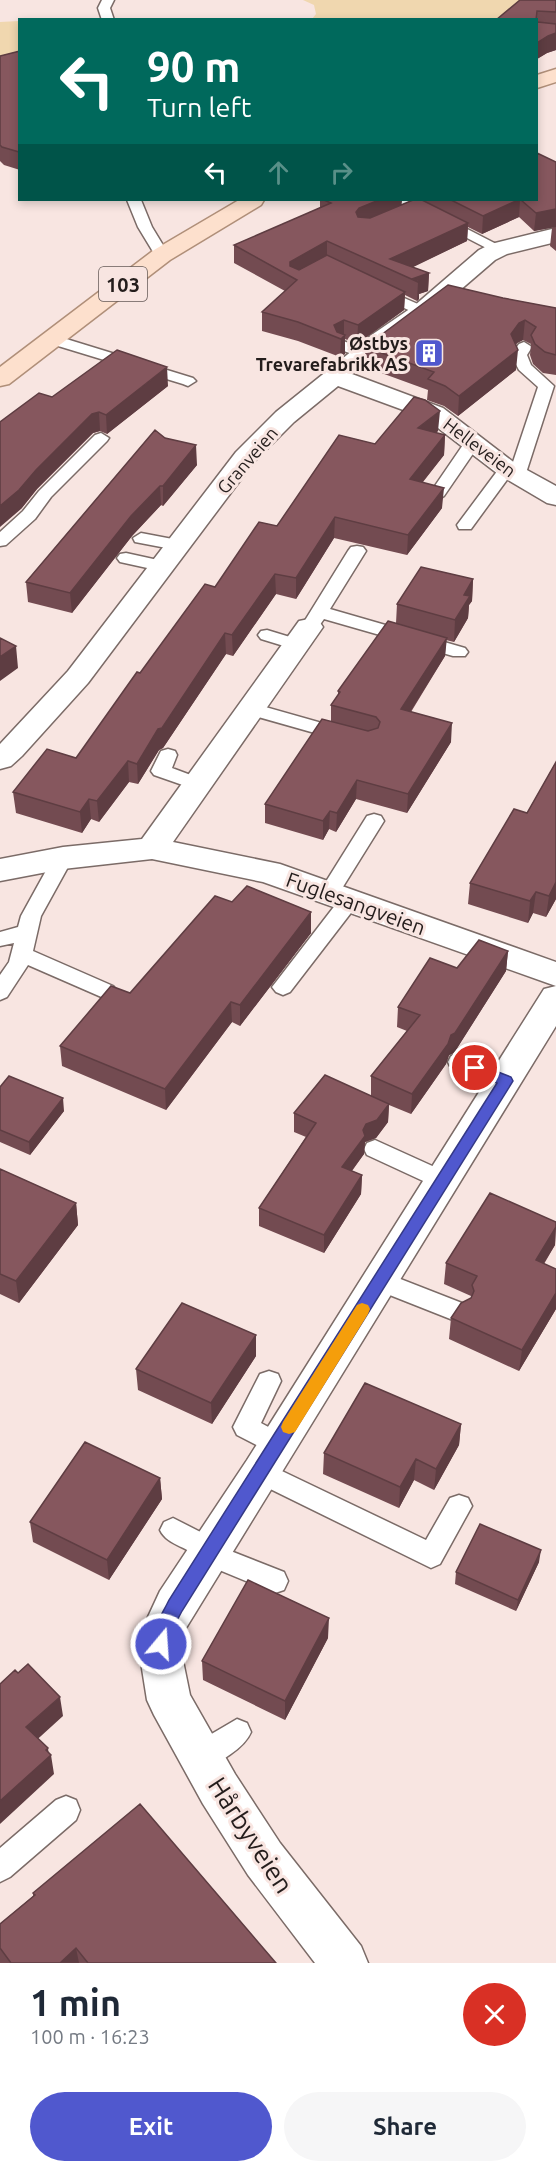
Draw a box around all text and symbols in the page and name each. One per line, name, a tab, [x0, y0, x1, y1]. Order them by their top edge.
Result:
icon: left	[48, 42, 126, 120]
text: 90 m	[147, 43, 241, 90]
text: Turn left	[147, 92, 251, 122]
icon: left	[199, 156, 232, 189]
icon: ahead	[262, 156, 295, 189]
icon: right	[325, 156, 358, 189]
road number: 103	[99, 267, 147, 301]
place label: Østbys Trevarefabrikk AS	[256, 333, 408, 374]
building icon: Østbys Trevarefabrikk AS	[413, 337, 445, 369]
street label: Helleveien	[440, 413, 520, 481]
street label: Granveien	[213, 423, 281, 497]
street label: Fuglesangveien	[283, 867, 429, 939]
pin	[449, 1042, 500, 1093]
icon: arrive	[458, 1051, 491, 1084]
position arrow	[129, 1612, 193, 1676]
street label: Hårbyveien	[203, 1772, 299, 1898]
text: 1 min	[30, 1982, 121, 2023]
button: close	[463, 1983, 526, 2046]
text: 100 m · 16:23	[30, 2025, 150, 2048]
button: Exit	[30, 2092, 272, 2161]
button: Share	[284, 2092, 526, 2161]

